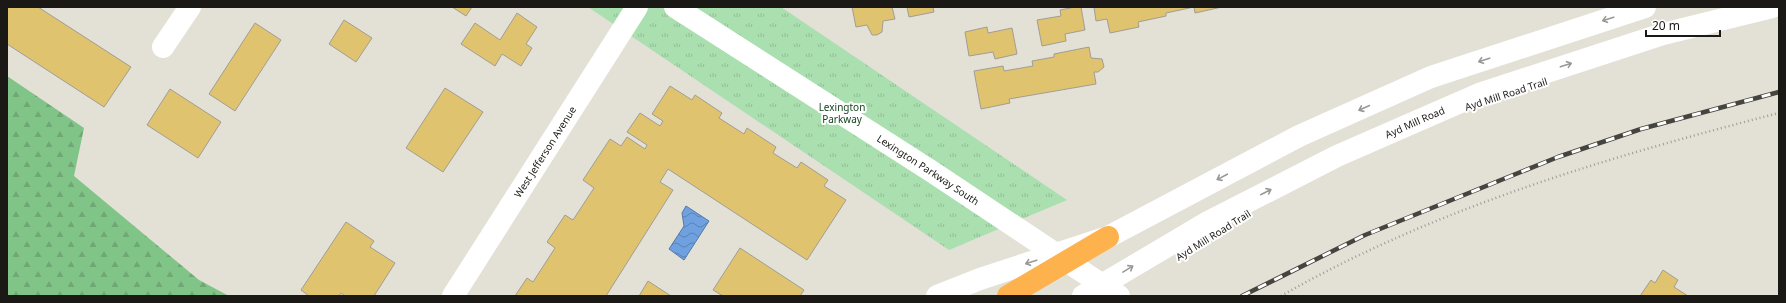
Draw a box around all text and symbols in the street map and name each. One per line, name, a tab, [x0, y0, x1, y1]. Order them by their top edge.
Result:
scale bar	[1646, 12, 1720, 38]
one-way arrow	[1601, 16, 1614, 23]
text: 20 m	[1652, 17, 1680, 34]
one-way arrow	[1478, 57, 1491, 64]
one-way arrow	[1560, 61, 1572, 69]
street label: Ayd Mill Road Trail	[1463, 74, 1549, 114]
park label: Lexington Parkway	[819, 100, 865, 126]
street label: West Jefferson Avenue	[511, 103, 579, 200]
street label: Ayd Mill Road	[1383, 103, 1447, 141]
one-way arrow	[1358, 105, 1370, 112]
street label: Lexington Parkway South	[874, 131, 982, 208]
one-way arrow	[1216, 174, 1228, 181]
one-way arrow	[1260, 188, 1272, 195]
street label: Ayd Mill Road Trail	[1173, 206, 1253, 264]
one-way arrow	[1025, 259, 1038, 266]
one-way arrow	[1122, 265, 1134, 273]

